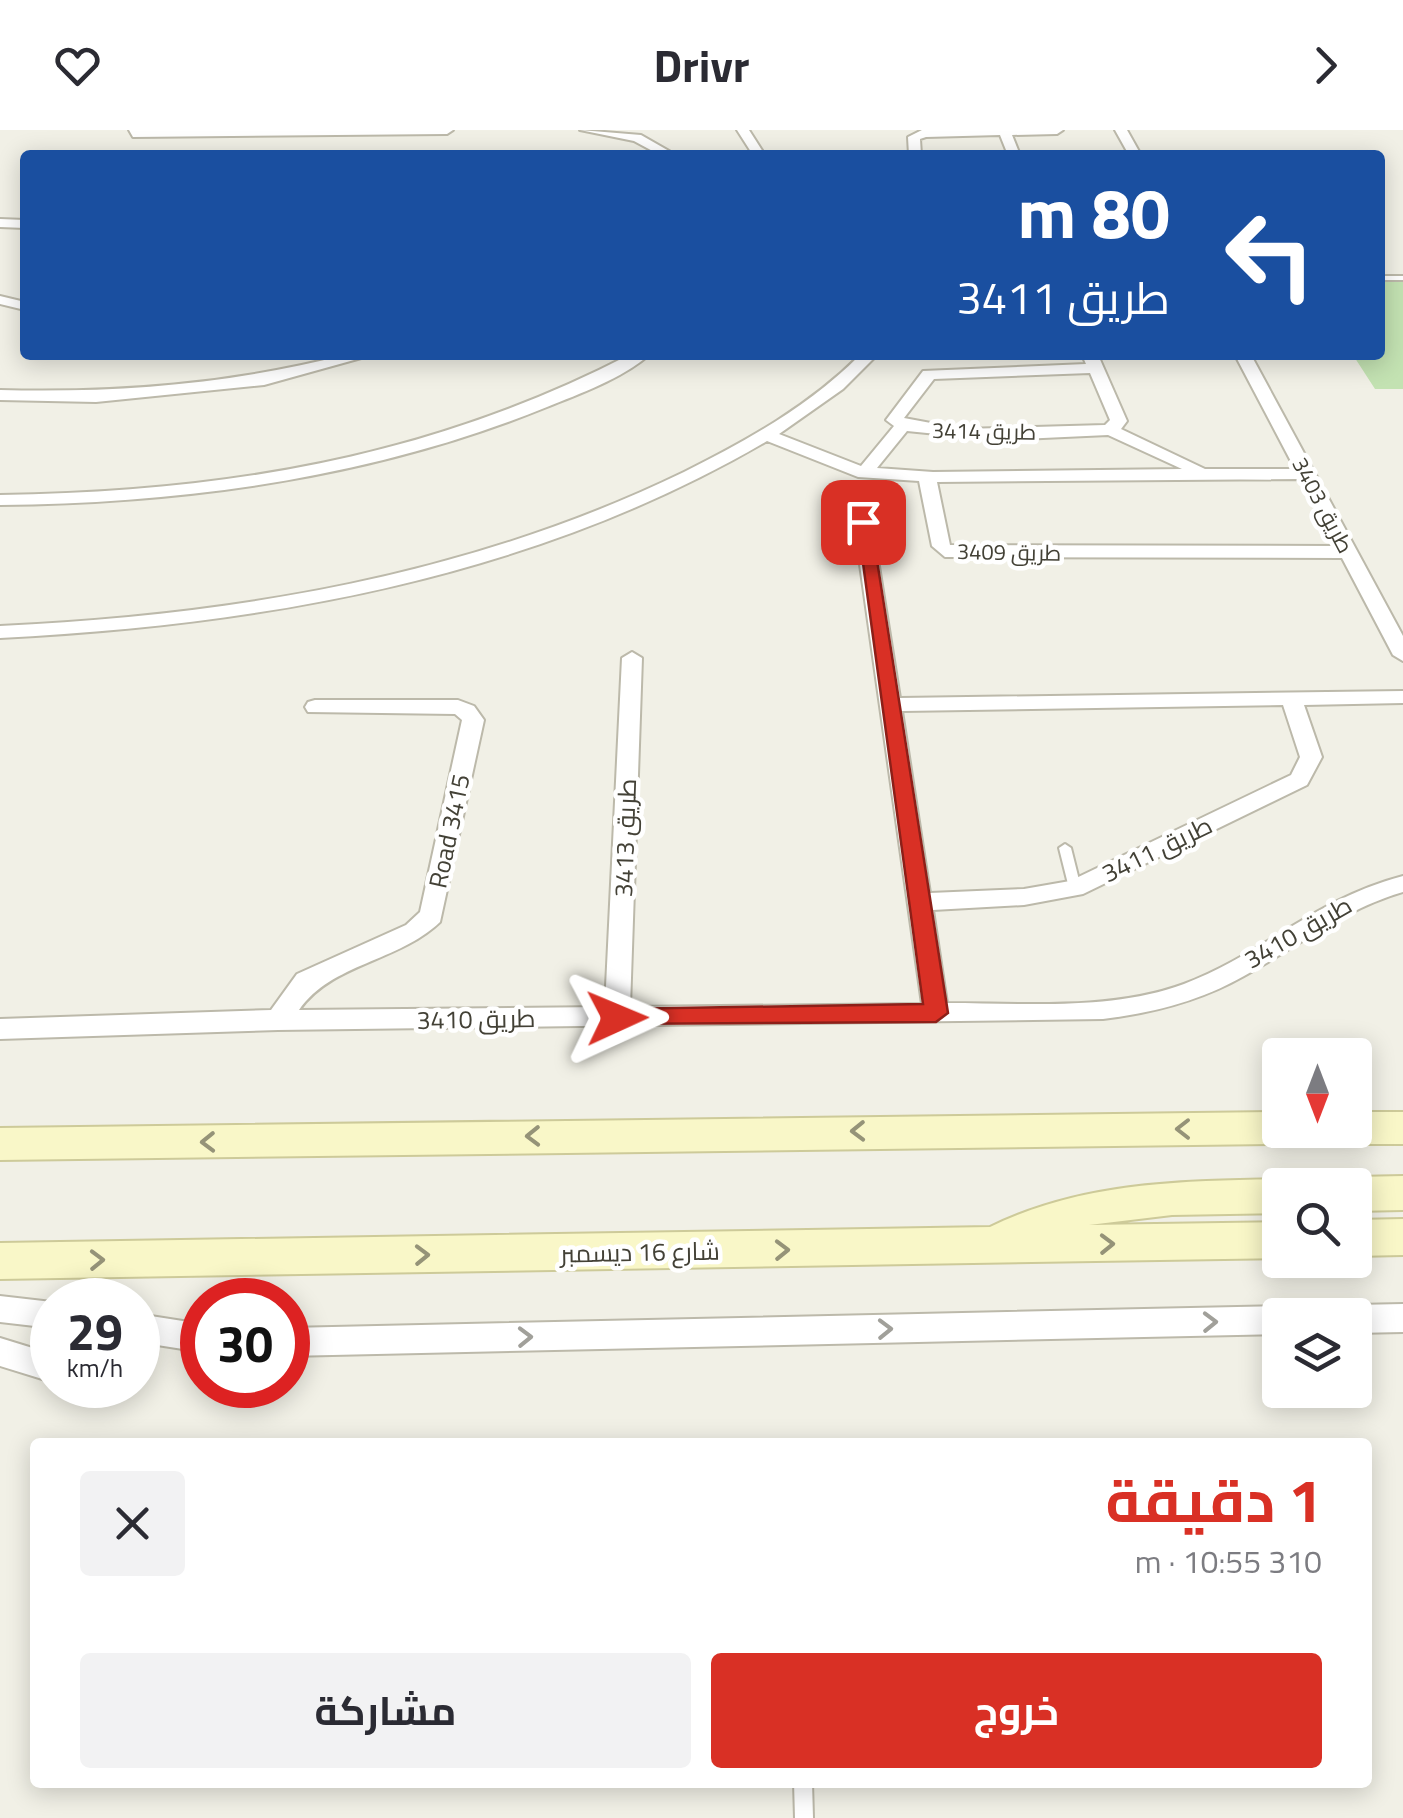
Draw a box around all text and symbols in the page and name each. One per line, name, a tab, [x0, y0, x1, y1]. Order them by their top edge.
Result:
text: Drivr	[653, 31, 750, 99]
icon: heart	[50, 38, 105, 93]
icon: forward	[1298, 38, 1353, 93]
text: 80 m	[1017, 159, 1170, 265]
icon: left	[1205, 190, 1335, 320]
text: طريق 3411	[956, 263, 1170, 331]
street label: طريق 3414	[932, 413, 1036, 449]
street label: طريق 3403	[1283, 451, 1363, 559]
pin	[821, 480, 906, 565]
icon: arrive	[836, 495, 891, 550]
street label: طريق 3409	[957, 534, 1061, 570]
street label: Road 3415	[418, 770, 480, 892]
street label: طريق 3413	[604, 778, 646, 898]
street label: طريق 3411	[1095, 806, 1219, 892]
street label: طريق 3410	[1237, 886, 1359, 978]
position arrow	[565, 966, 669, 1070]
street label: طريق 3410	[416, 999, 536, 1039]
north arrow	[1262, 1038, 1372, 1148]
map controls	[1262, 1038, 1372, 1408]
one-way arrow	[1174, 1118, 1190, 1140]
one-way arrow	[849, 1120, 865, 1141]
one-way arrow	[524, 1126, 540, 1147]
one-way arrow	[199, 1131, 214, 1153]
button: search	[1262, 1168, 1372, 1278]
street label: شارع 16 ديسمبر	[558, 1232, 720, 1272]
one-way arrow	[1100, 1234, 1116, 1255]
one-way arrow	[776, 1239, 791, 1261]
one-way arrow	[416, 1244, 431, 1266]
one-way arrow	[90, 1249, 106, 1270]
speed limit sign: 30	[180, 1278, 310, 1408]
text: 29	[67, 1293, 123, 1369]
button: layers	[1262, 1298, 1372, 1408]
one-way arrow	[1202, 1311, 1218, 1333]
one-way arrow	[877, 1319, 893, 1340]
one-way arrow	[518, 1326, 533, 1348]
text: km/h	[67, 1349, 123, 1387]
text: 1 دقيقة	[1106, 1454, 1322, 1545]
button: close	[80, 1471, 185, 1576]
text: 310 m · 10:55	[1135, 1537, 1322, 1585]
button: مشاركة	[80, 1653, 691, 1768]
button: خروج	[711, 1653, 1322, 1768]

